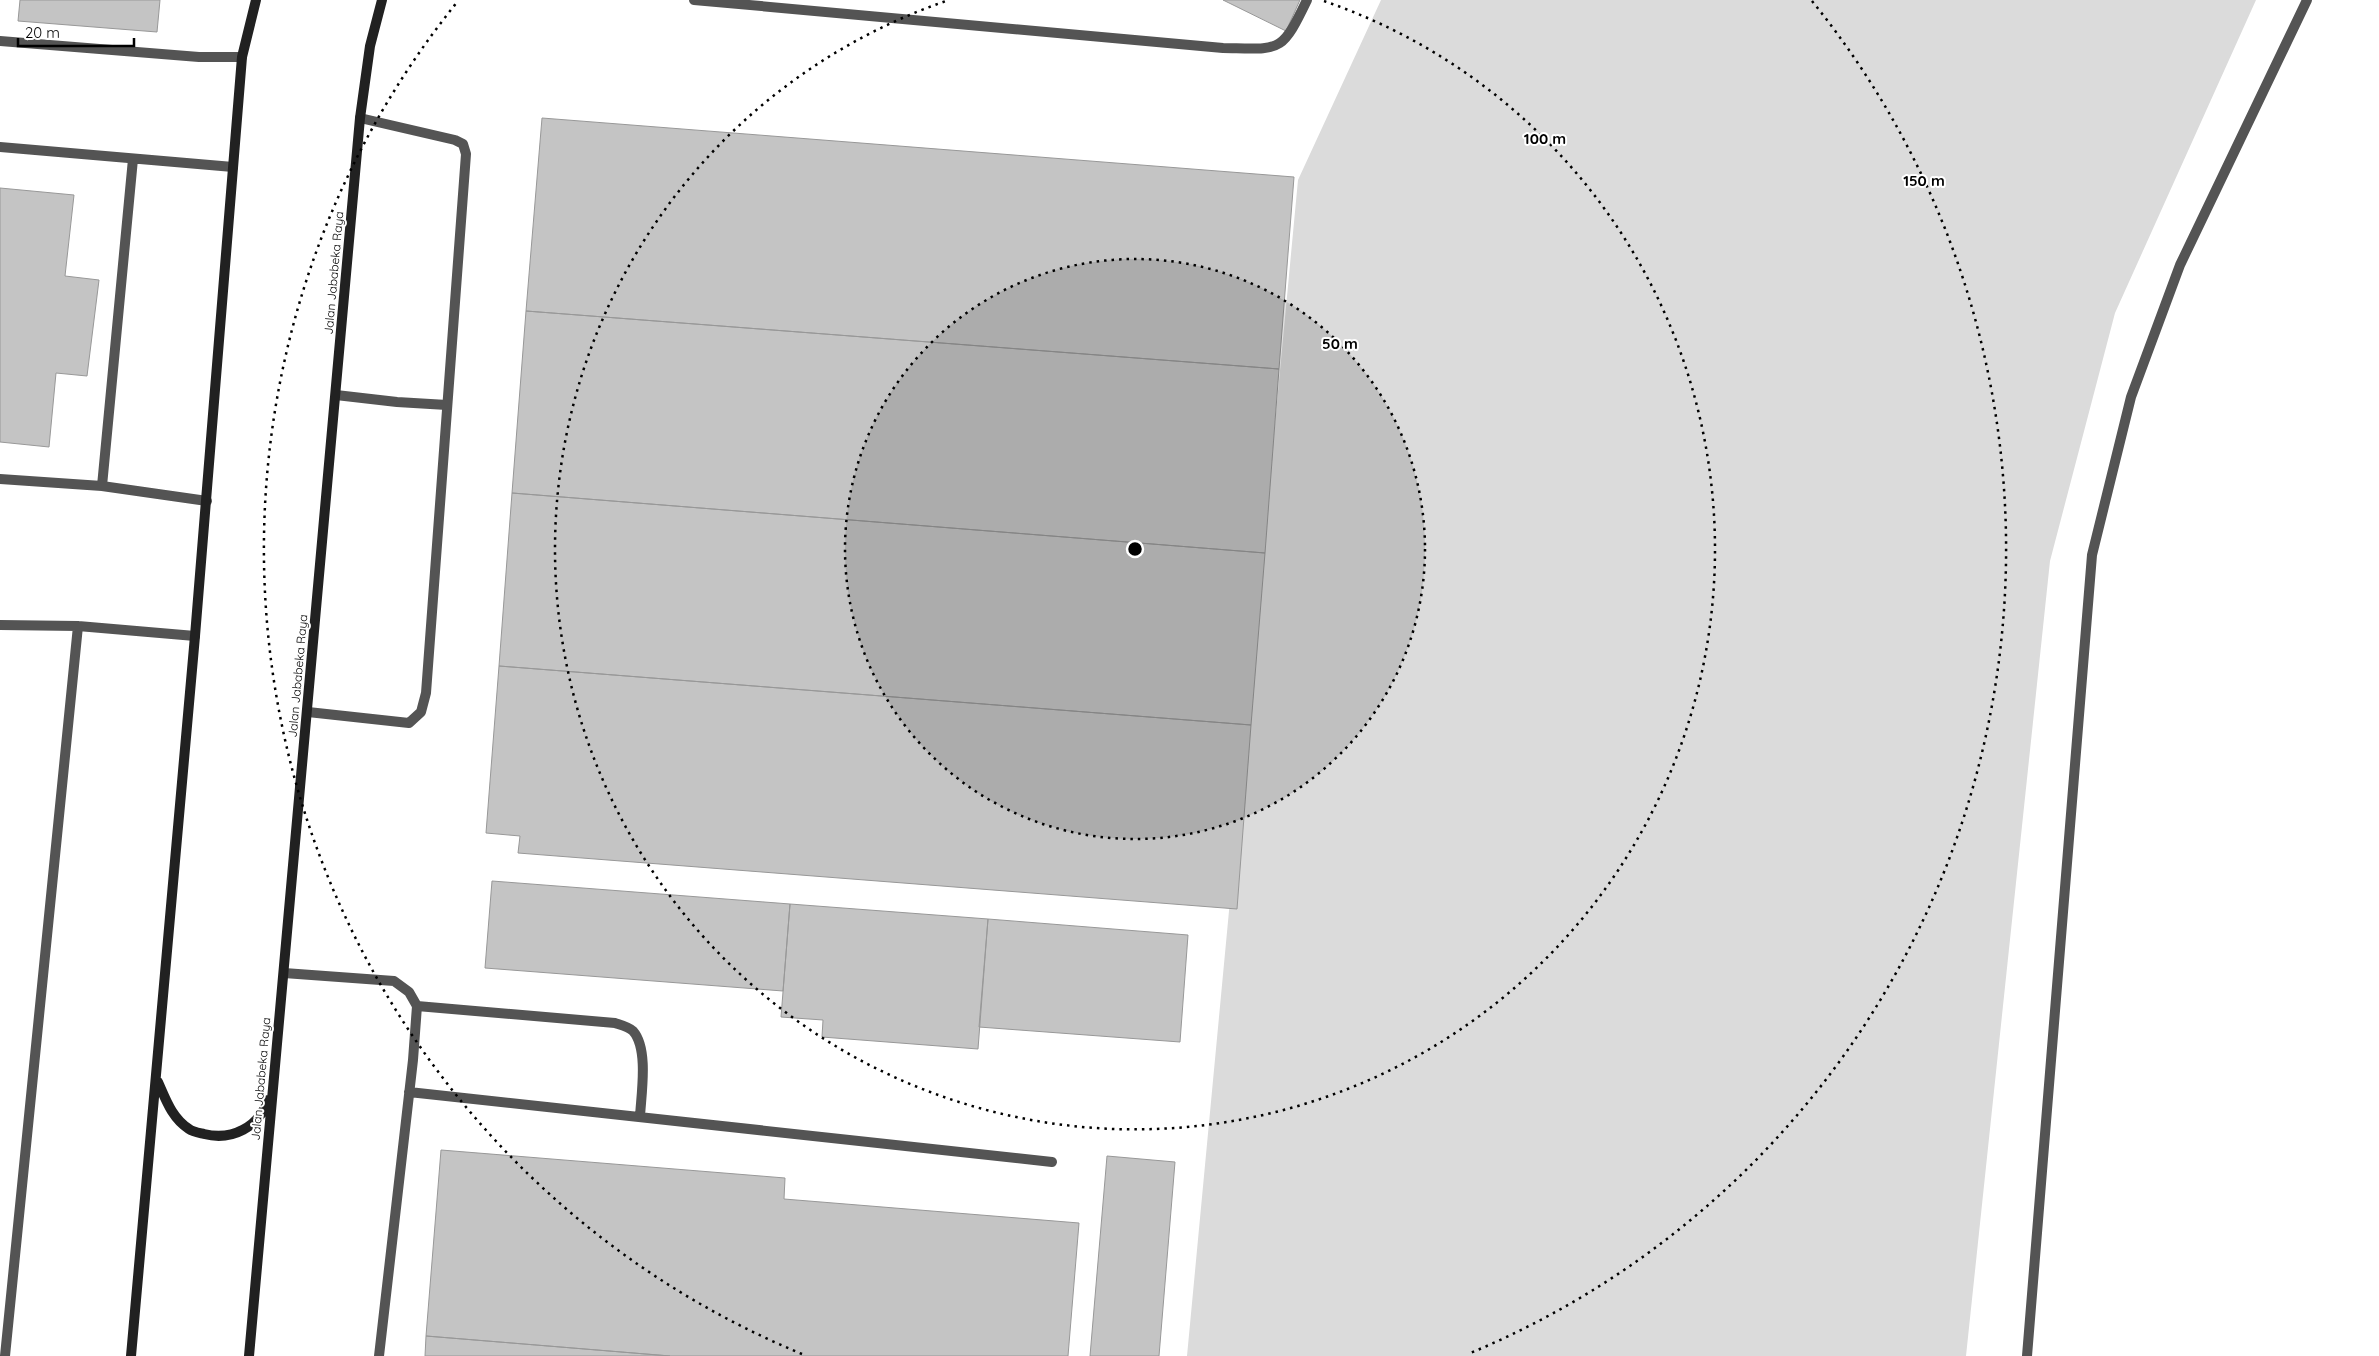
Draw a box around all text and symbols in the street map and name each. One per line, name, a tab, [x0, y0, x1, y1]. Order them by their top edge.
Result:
scale bar	[18, 15, 134, 47]
text: 20 m	[25, 23, 60, 42]
text: 100 m	[1524, 129, 1566, 148]
text: 150 m	[1903, 171, 1945, 190]
street label: Jalan Jababeka Raya	[321, 211, 346, 335]
text: 50 m	[1322, 334, 1358, 353]
centre of rings	[1126, 540, 1144, 558]
street label: Jalan Jababeka Raya	[285, 614, 310, 738]
street label: Jalan Jababeka Raya	[248, 1017, 273, 1141]

